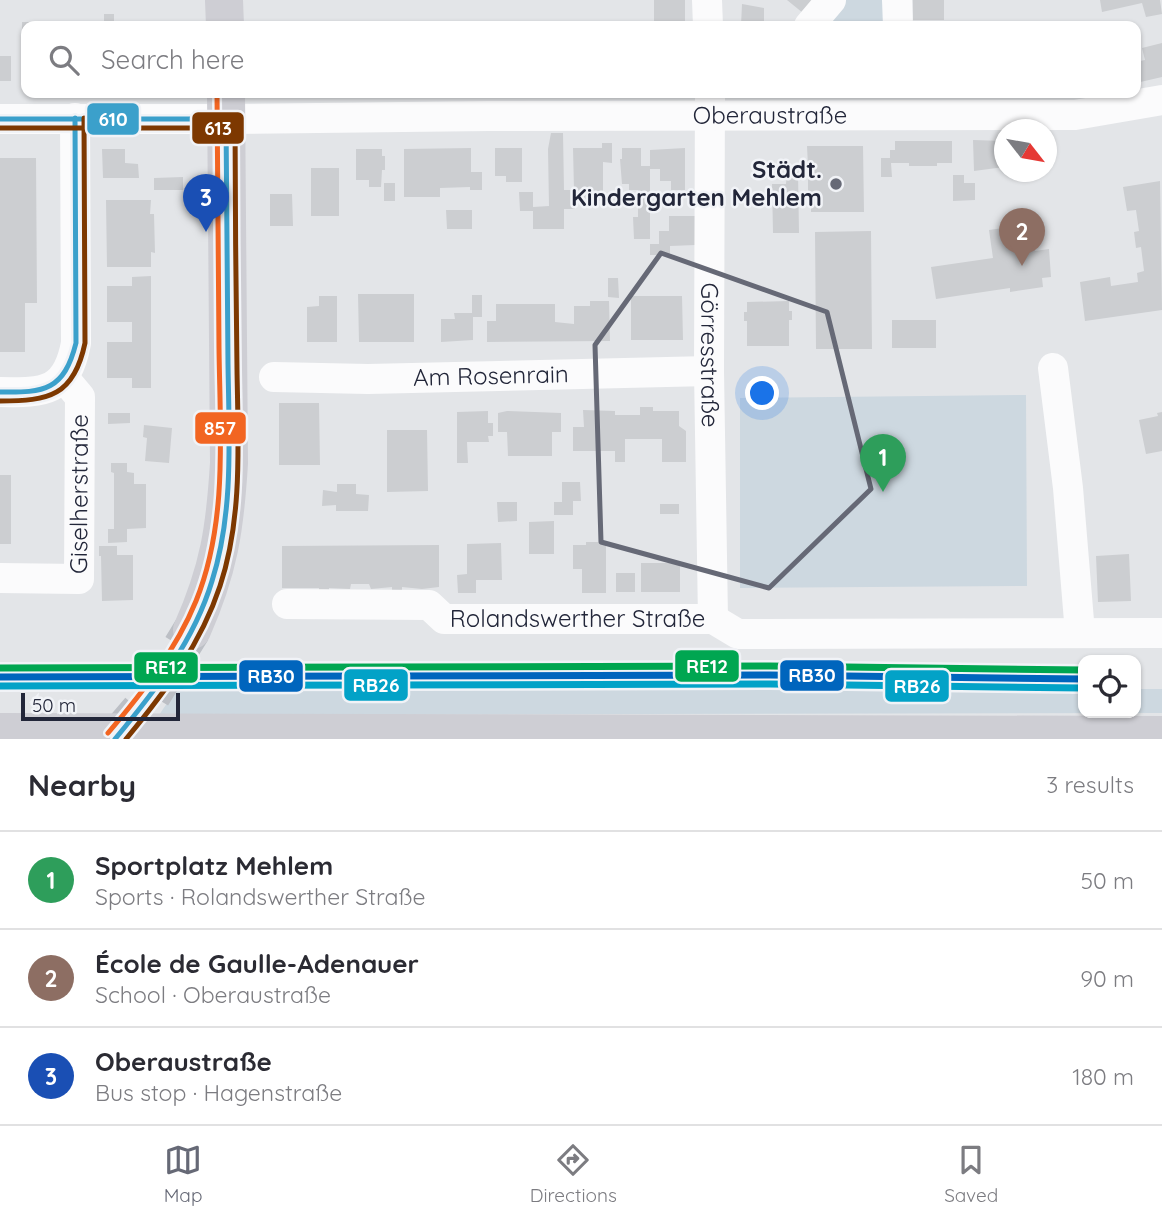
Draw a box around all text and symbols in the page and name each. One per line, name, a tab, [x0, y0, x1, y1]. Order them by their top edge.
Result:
search box	[21, 21, 1141, 98]
icon: search	[45, 41, 83, 79]
text: Search here	[101, 43, 245, 76]
street label: Oberaustraße	[693, 99, 847, 130]
line badge: 610	[86, 102, 140, 136]
text: 610	[98, 107, 128, 131]
line badge: 613	[191, 111, 245, 145]
text: 613	[204, 116, 232, 140]
north arrow	[994, 119, 1057, 182]
place label: Städt. Kindergarten Mehlem	[571, 154, 822, 212]
pin: 3	[183, 174, 229, 232]
marker: Städt. Kindergarten Mehlem	[828, 176, 844, 192]
pin: 2	[999, 208, 1045, 266]
street label: Görresstraße	[695, 282, 726, 428]
street label: Am Rosenrain	[413, 358, 569, 392]
your location	[745, 376, 779, 410]
line badge: 857	[194, 411, 247, 445]
street label: Giselherstraße	[63, 414, 94, 574]
text: 857	[204, 416, 236, 440]
pin: 1	[860, 434, 906, 492]
street label: Rolandswerther Straße	[450, 603, 705, 633]
line badge: RE12	[674, 649, 740, 683]
line badge: RE12	[133, 651, 199, 684]
text: RE12	[686, 654, 728, 678]
text: RE12	[145, 655, 187, 679]
map controls	[1078, 655, 1141, 718]
button: locate	[1078, 655, 1141, 718]
line badge: RB30	[238, 659, 304, 693]
line badge: RB30	[779, 659, 845, 692]
text: RB30	[788, 663, 836, 687]
text: RB30	[247, 664, 295, 688]
line badge: RB26	[343, 668, 409, 702]
line badge: RB26	[884, 669, 950, 703]
text: RB26	[353, 673, 399, 697]
text: RB26	[894, 674, 940, 698]
scale bar	[21, 690, 180, 722]
text: 50 m	[32, 693, 76, 717]
text: Nearby	[28, 766, 136, 804]
text: 3 results	[1046, 770, 1134, 799]
text: Sportplatz Mehlem	[95, 849, 333, 882]
text: 1	[47, 866, 55, 895]
text: 50 m	[1081, 866, 1134, 895]
text: Sports · Rolandswerther Straße	[95, 882, 425, 911]
text: École de Gaulle-Adenauer	[95, 947, 419, 980]
text: 2	[44, 964, 58, 993]
text: 90 m	[1080, 964, 1134, 993]
text: School · Oberaustraße	[95, 980, 331, 1009]
text: Oberaustraße	[95, 1045, 272, 1078]
text: 3	[45, 1062, 57, 1091]
text: 180 m	[1072, 1062, 1134, 1091]
text: Bus stop · Hagenstraße	[95, 1078, 342, 1107]
tab: Map	[164, 1141, 202, 1207]
tab: Directions	[530, 1141, 617, 1207]
tab: Saved	[944, 1141, 998, 1207]

